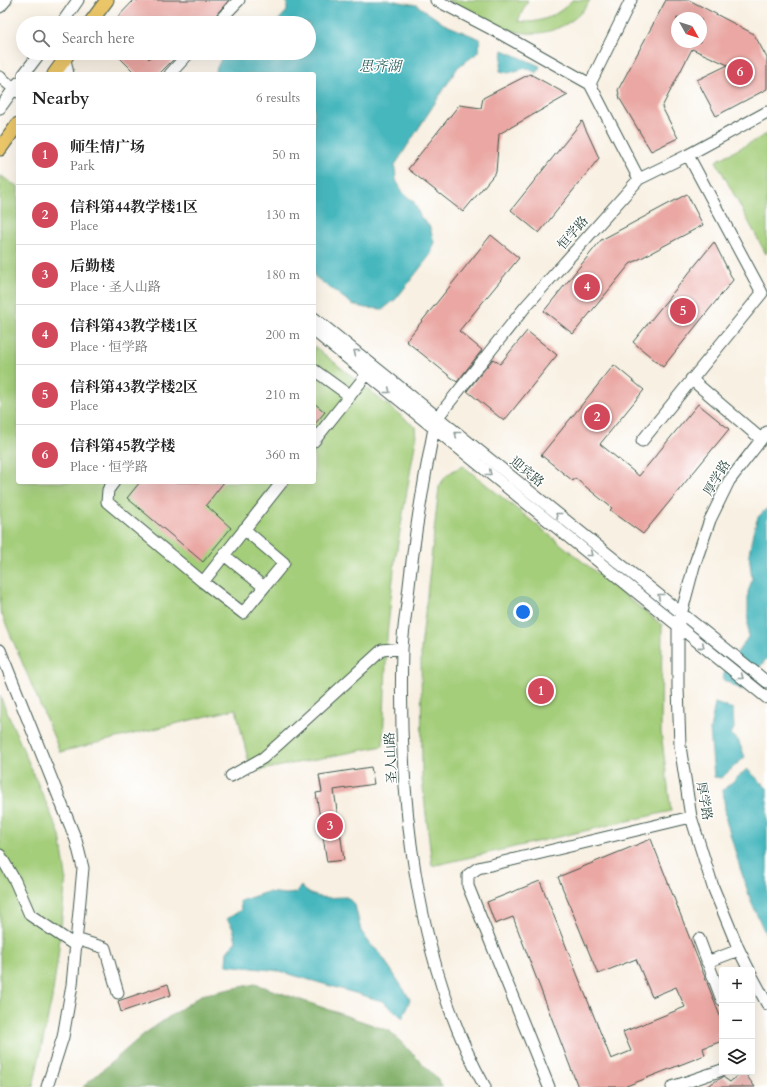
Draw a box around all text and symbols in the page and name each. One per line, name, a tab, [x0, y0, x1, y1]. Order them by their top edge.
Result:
north arrow	[671, 12, 707, 48]
search box	[16, 16, 316, 60]
icon: search	[30, 27, 52, 49]
text: Search here	[62, 28, 135, 48]
water label: 思齐湖	[359, 57, 404, 76]
pin: 6	[727, 57, 753, 87]
text: Nearby	[32, 87, 89, 110]
text: 6 results	[256, 89, 300, 107]
text: 师生情广场	[70, 137, 145, 157]
text: 1	[42, 146, 48, 164]
text: 50 m	[272, 146, 300, 164]
text: Park	[70, 157, 95, 175]
text: 信科第44教学楼1区	[70, 197, 198, 217]
text: 2	[42, 206, 48, 224]
text: 130 m	[266, 206, 300, 224]
street label: 恒学路	[553, 212, 593, 254]
text: Place	[70, 217, 98, 235]
text: 后勤楼	[70, 256, 115, 276]
text: 3	[42, 266, 48, 284]
text: 180 m	[266, 266, 300, 284]
pin: 4	[574, 272, 600, 302]
text: Place · 圣人山路	[70, 278, 161, 296]
pin: 5	[670, 296, 696, 326]
text: 信科第43教学楼1区	[70, 316, 198, 336]
text: 4	[42, 326, 48, 344]
text: 200 m	[266, 326, 300, 344]
text: Place · 恒学路	[70, 338, 148, 356]
one-way arrow	[353, 350, 360, 357]
text: 信科第43教学楼2区	[70, 377, 198, 397]
text: 5	[42, 386, 48, 404]
text: 210 m	[266, 386, 300, 404]
one-way arrow	[383, 386, 390, 393]
text: Place	[70, 397, 98, 415]
pin: 2	[584, 402, 610, 432]
one-way arrow	[454, 432, 461, 439]
text: 信科第45教学楼	[70, 436, 175, 456]
text: 6	[42, 446, 48, 464]
text: 360 m	[266, 446, 300, 464]
street label: 迎宾路	[506, 453, 548, 491]
street label: 厚学路	[699, 457, 735, 499]
text: Place · 恒学路	[70, 458, 148, 476]
one-way arrow	[485, 468, 492, 475]
one-way arrow	[556, 512, 563, 519]
one-way arrow	[586, 550, 593, 557]
one-way arrow	[658, 593, 665, 600]
your location	[513, 602, 533, 622]
one-way arrow	[697, 641, 704, 648]
one-way arrow	[737, 673, 744, 680]
pin: 1	[528, 676, 554, 706]
street label: 圣人山路	[381, 732, 401, 784]
street label: 厚学路	[692, 780, 716, 822]
pin: 3	[317, 811, 343, 841]
map controls	[719, 967, 755, 1075]
button: +	[719, 967, 755, 1003]
button: −	[719, 1003, 755, 1039]
button: layers	[719, 1039, 755, 1075]

